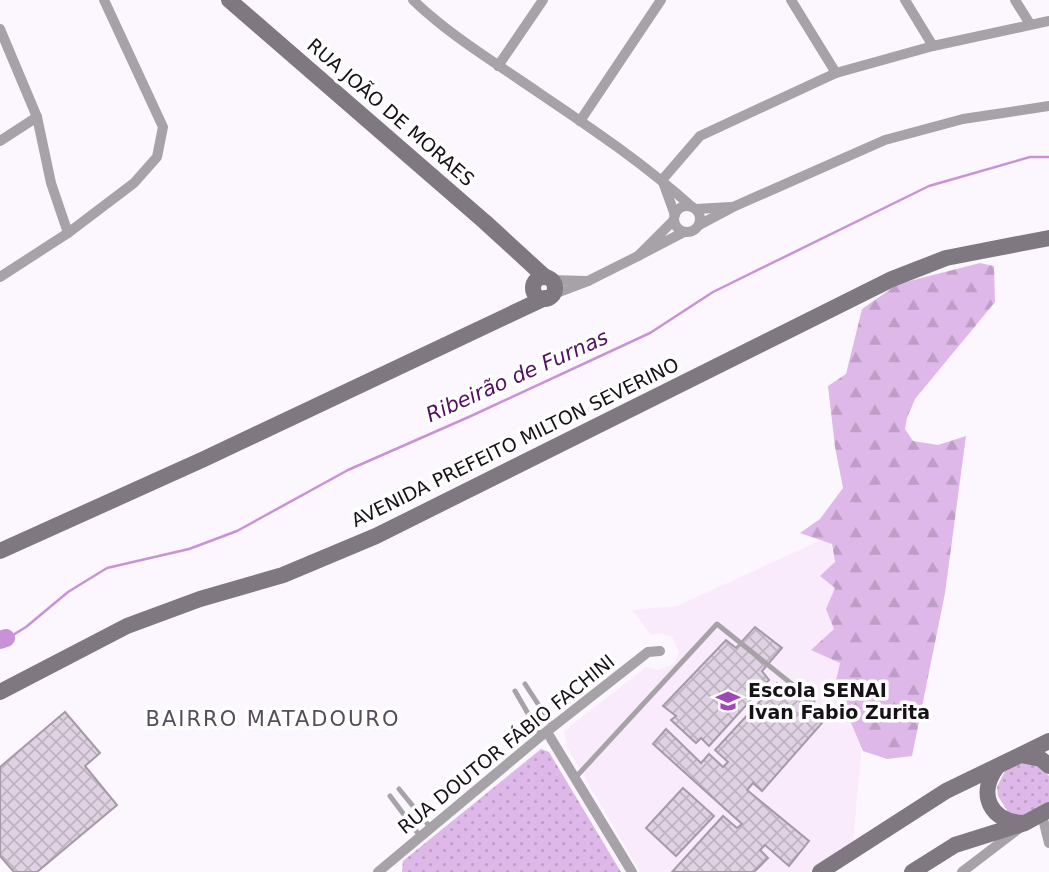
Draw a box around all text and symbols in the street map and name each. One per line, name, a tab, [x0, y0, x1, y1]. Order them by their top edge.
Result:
street label: RUA JOÃO DE MORAES	[303, 34, 479, 190]
water label: Ribeirão de Furnas	[422, 325, 612, 427]
street label: AVENIDA PREFEITO MILTON SEVERINO	[348, 353, 682, 531]
street label: RUA DOUTOR FÁBIO FACHINI	[393, 650, 619, 838]
place label: Escola SENAI Ivan Fabio Zurita	[748, 679, 930, 723]
school or university icon: Escola SENAI Ivan Fabio Zurita	[714, 687, 742, 715]
district label: BAIRRO MATADOURO	[146, 707, 400, 731]

